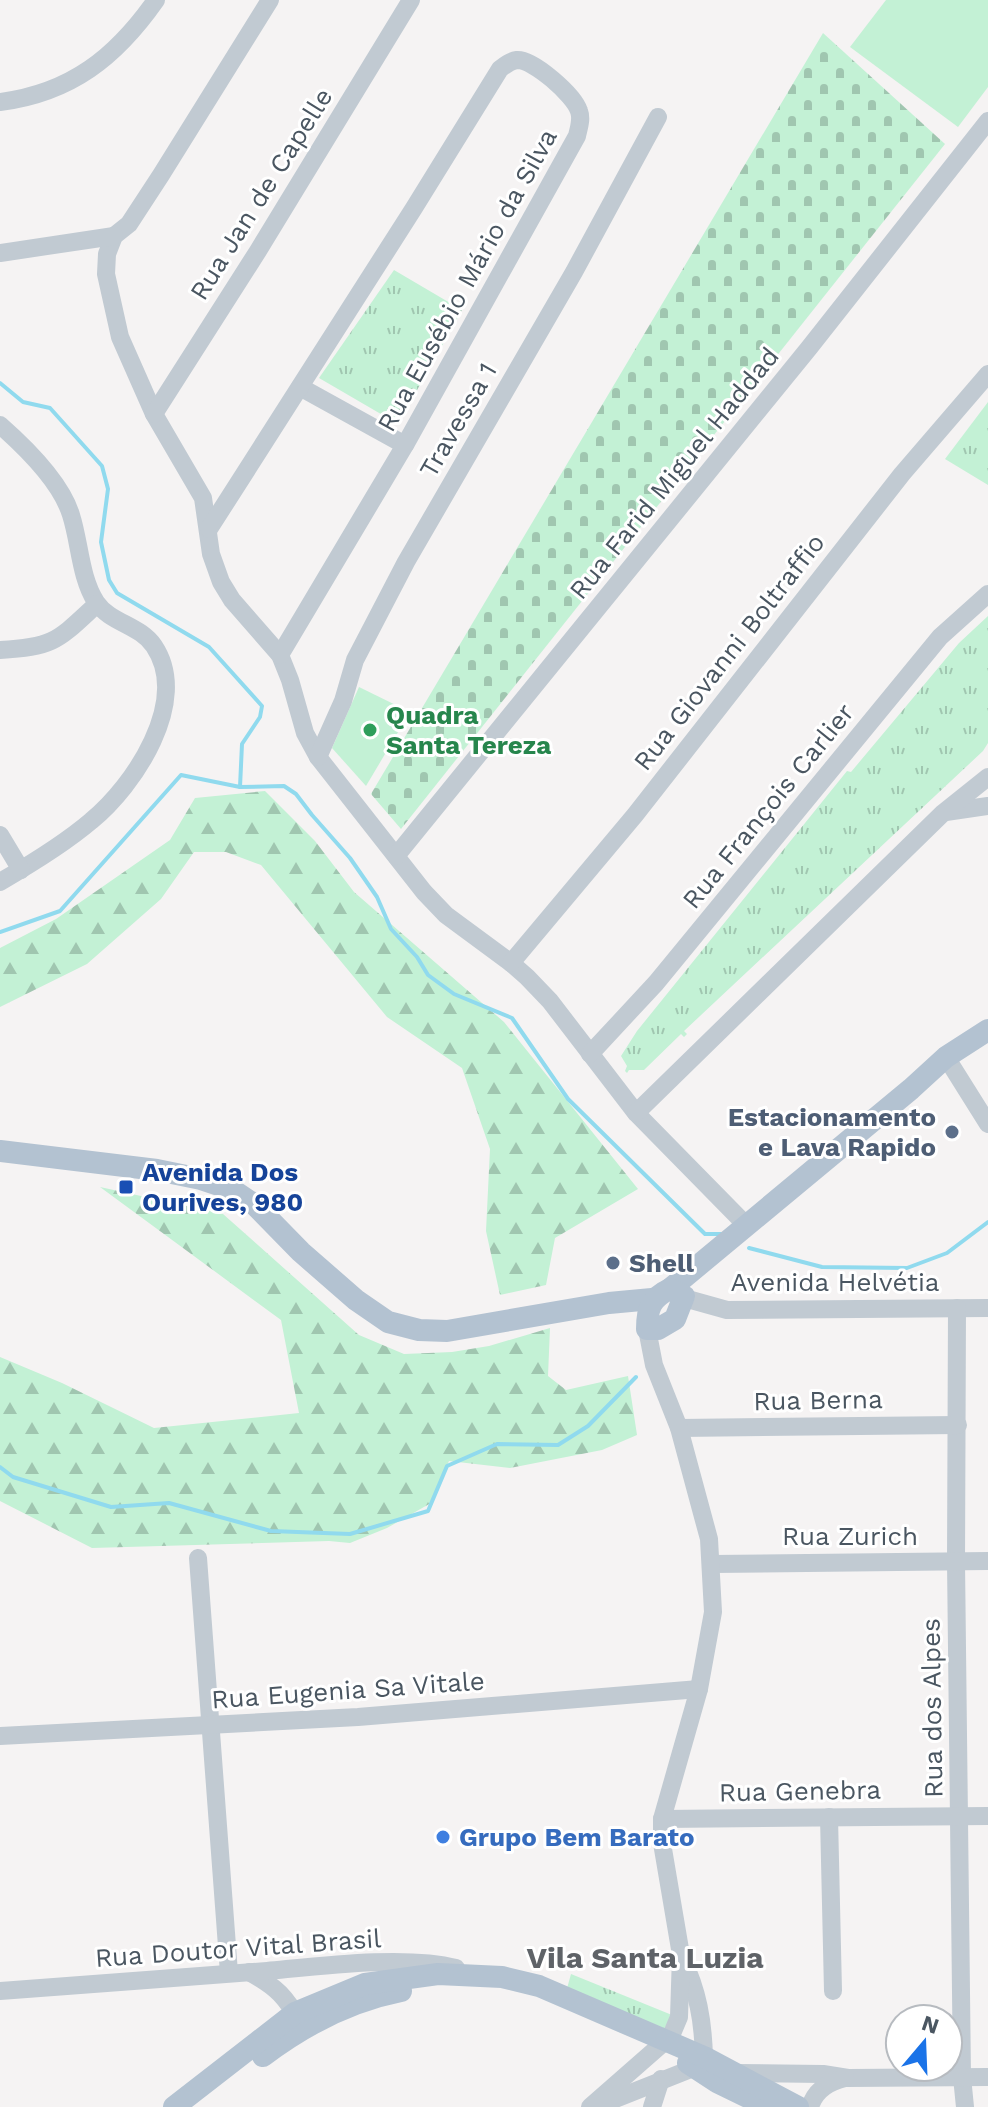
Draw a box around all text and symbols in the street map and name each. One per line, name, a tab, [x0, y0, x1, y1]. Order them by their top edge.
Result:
street label: Rua Jan de Capelle	[184, 82, 338, 306]
street label: Rua Eusébio Mário da Silva	[371, 123, 563, 437]
street label: Rua Farid Miguel Haddad	[563, 341, 785, 605]
street label: Travessa 1	[413, 358, 503, 482]
street label: Rua Giovanni Boltraffio	[627, 528, 831, 776]
street label: Rua François Carlier	[676, 697, 860, 915]
place label: Quadra Santa Tereza	[386, 700, 551, 760]
marker: Quadra Santa Tereza	[361, 721, 379, 739]
place label: Estacionamento e Lava Rapido	[728, 1102, 936, 1162]
marker: Estacionamento e Lava Rapido	[943, 1123, 961, 1141]
place label: Avenida Dos Ourives, 980	[142, 1157, 303, 1217]
marker: Avenida Dos Ourives, 980	[117, 1178, 135, 1196]
place label: Shell	[629, 1248, 694, 1278]
marker: Shell	[604, 1254, 622, 1272]
street label: Avenida Helvétia	[730, 1267, 940, 1297]
street label: Rua Berna	[753, 1384, 883, 1416]
street label: Rua Zurich	[782, 1521, 918, 1551]
street label: Rua dos Alpes	[915, 1618, 949, 1798]
street label: Rua Eugenia Sa Vitale	[210, 1665, 486, 1715]
street label: Rua Genebra	[719, 1775, 882, 1807]
place label: Grupo Bem Barato	[459, 1822, 694, 1852]
marker: Grupo Bem Barato	[434, 1828, 452, 1846]
street label: Rua Doutor Vital Brasil	[94, 1923, 382, 1973]
district label: Vila Santa Luzia	[526, 1940, 764, 1975]
north arrow	[884, 2003, 964, 2083]
text: N	[919, 2010, 942, 2039]

